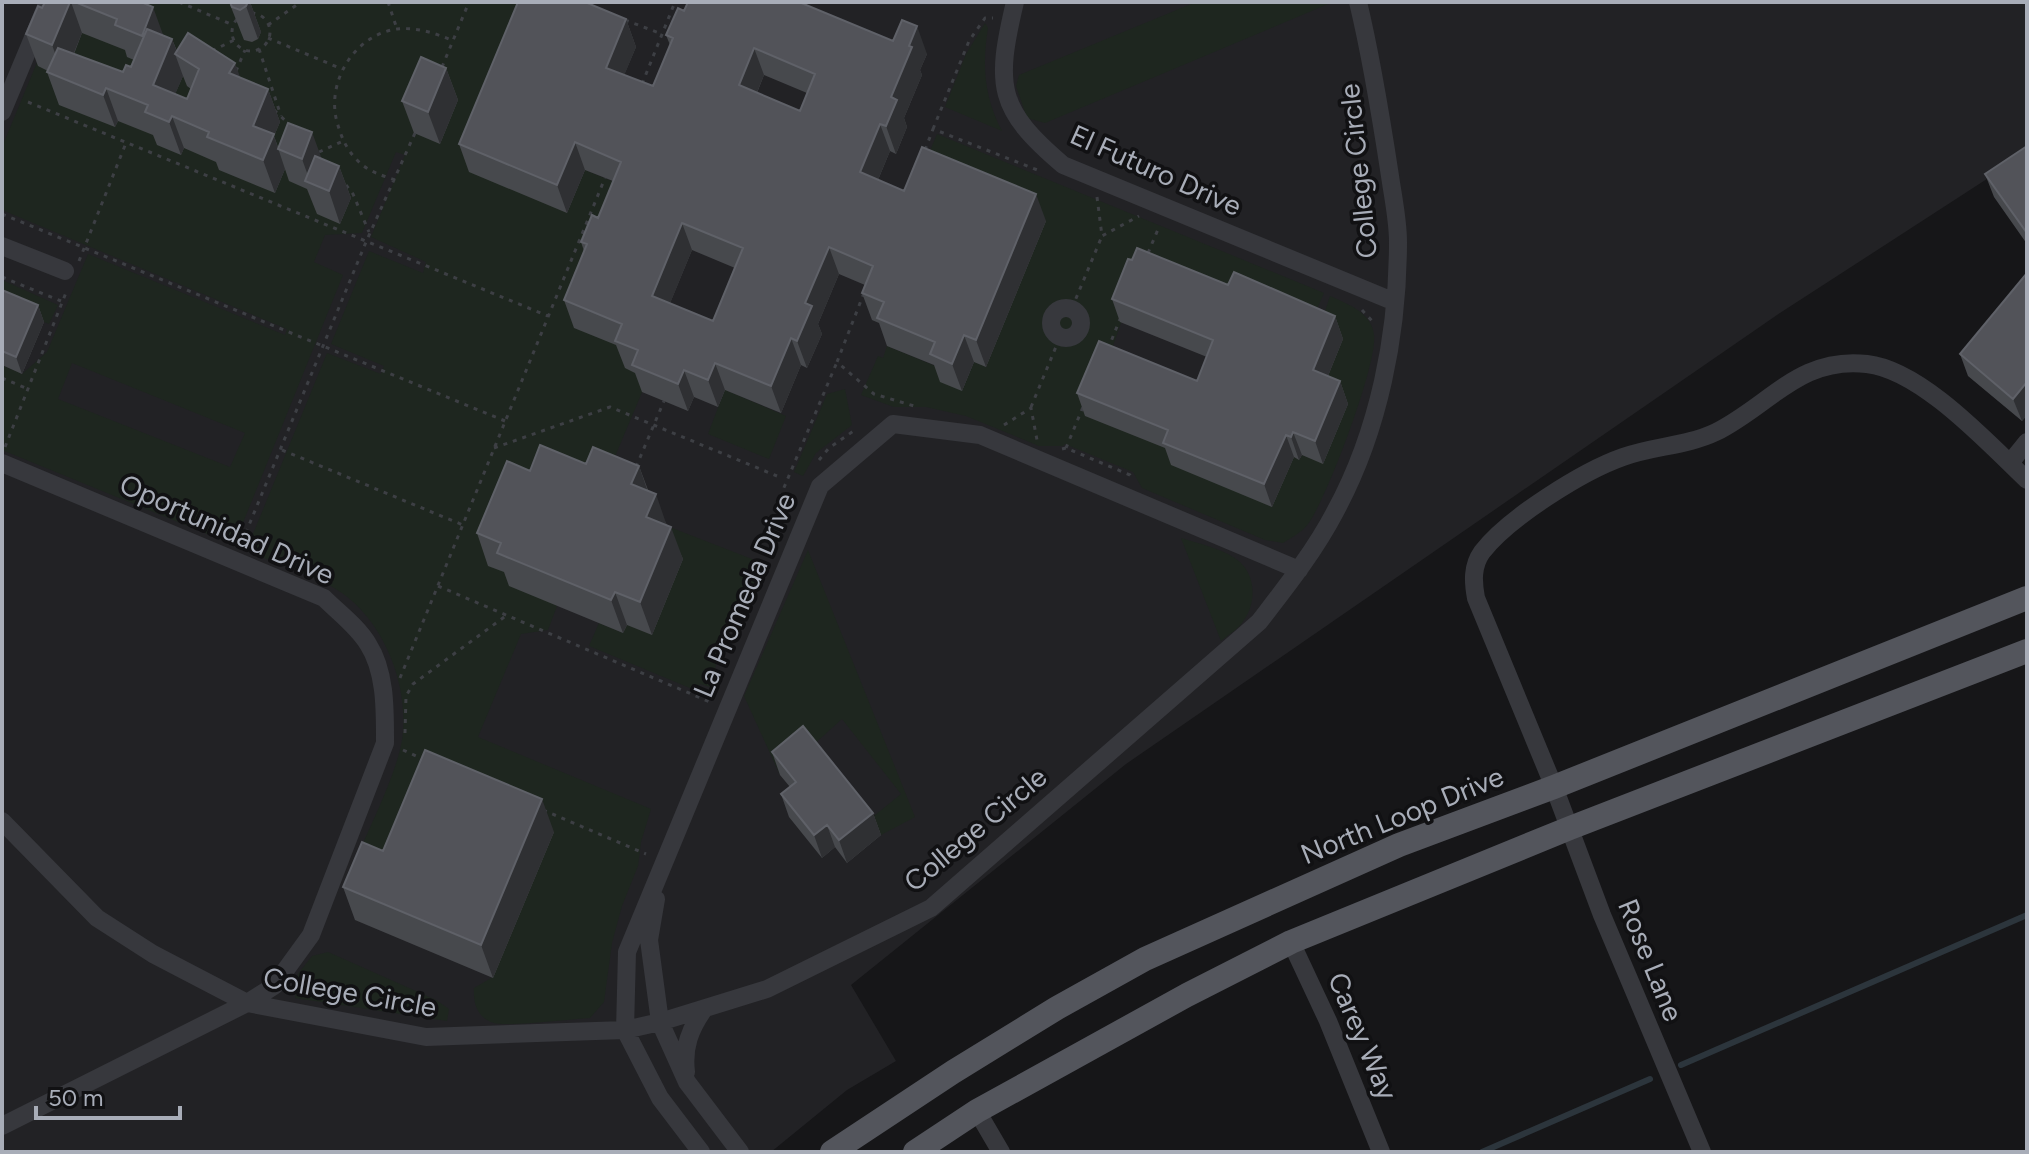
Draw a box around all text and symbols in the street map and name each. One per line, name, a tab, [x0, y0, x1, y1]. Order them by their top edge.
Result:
street label: College Circle	[1332, 82, 1384, 260]
street label: El Futuro Drive	[1065, 117, 1247, 223]
street label: Oportunidad Drive	[115, 466, 339, 592]
street label: La Promeda Drive	[686, 488, 802, 702]
street label: North Loop Drive	[1296, 759, 1508, 871]
street label: College Circle	[897, 760, 1053, 898]
street label: Rose Lane	[1611, 894, 1691, 1026]
street label: College Circle	[261, 960, 439, 1024]
street label: Carey Way	[1321, 967, 1405, 1105]
scale bar	[36, 1070, 180, 1120]
text: 50 m	[48, 1083, 104, 1112]

